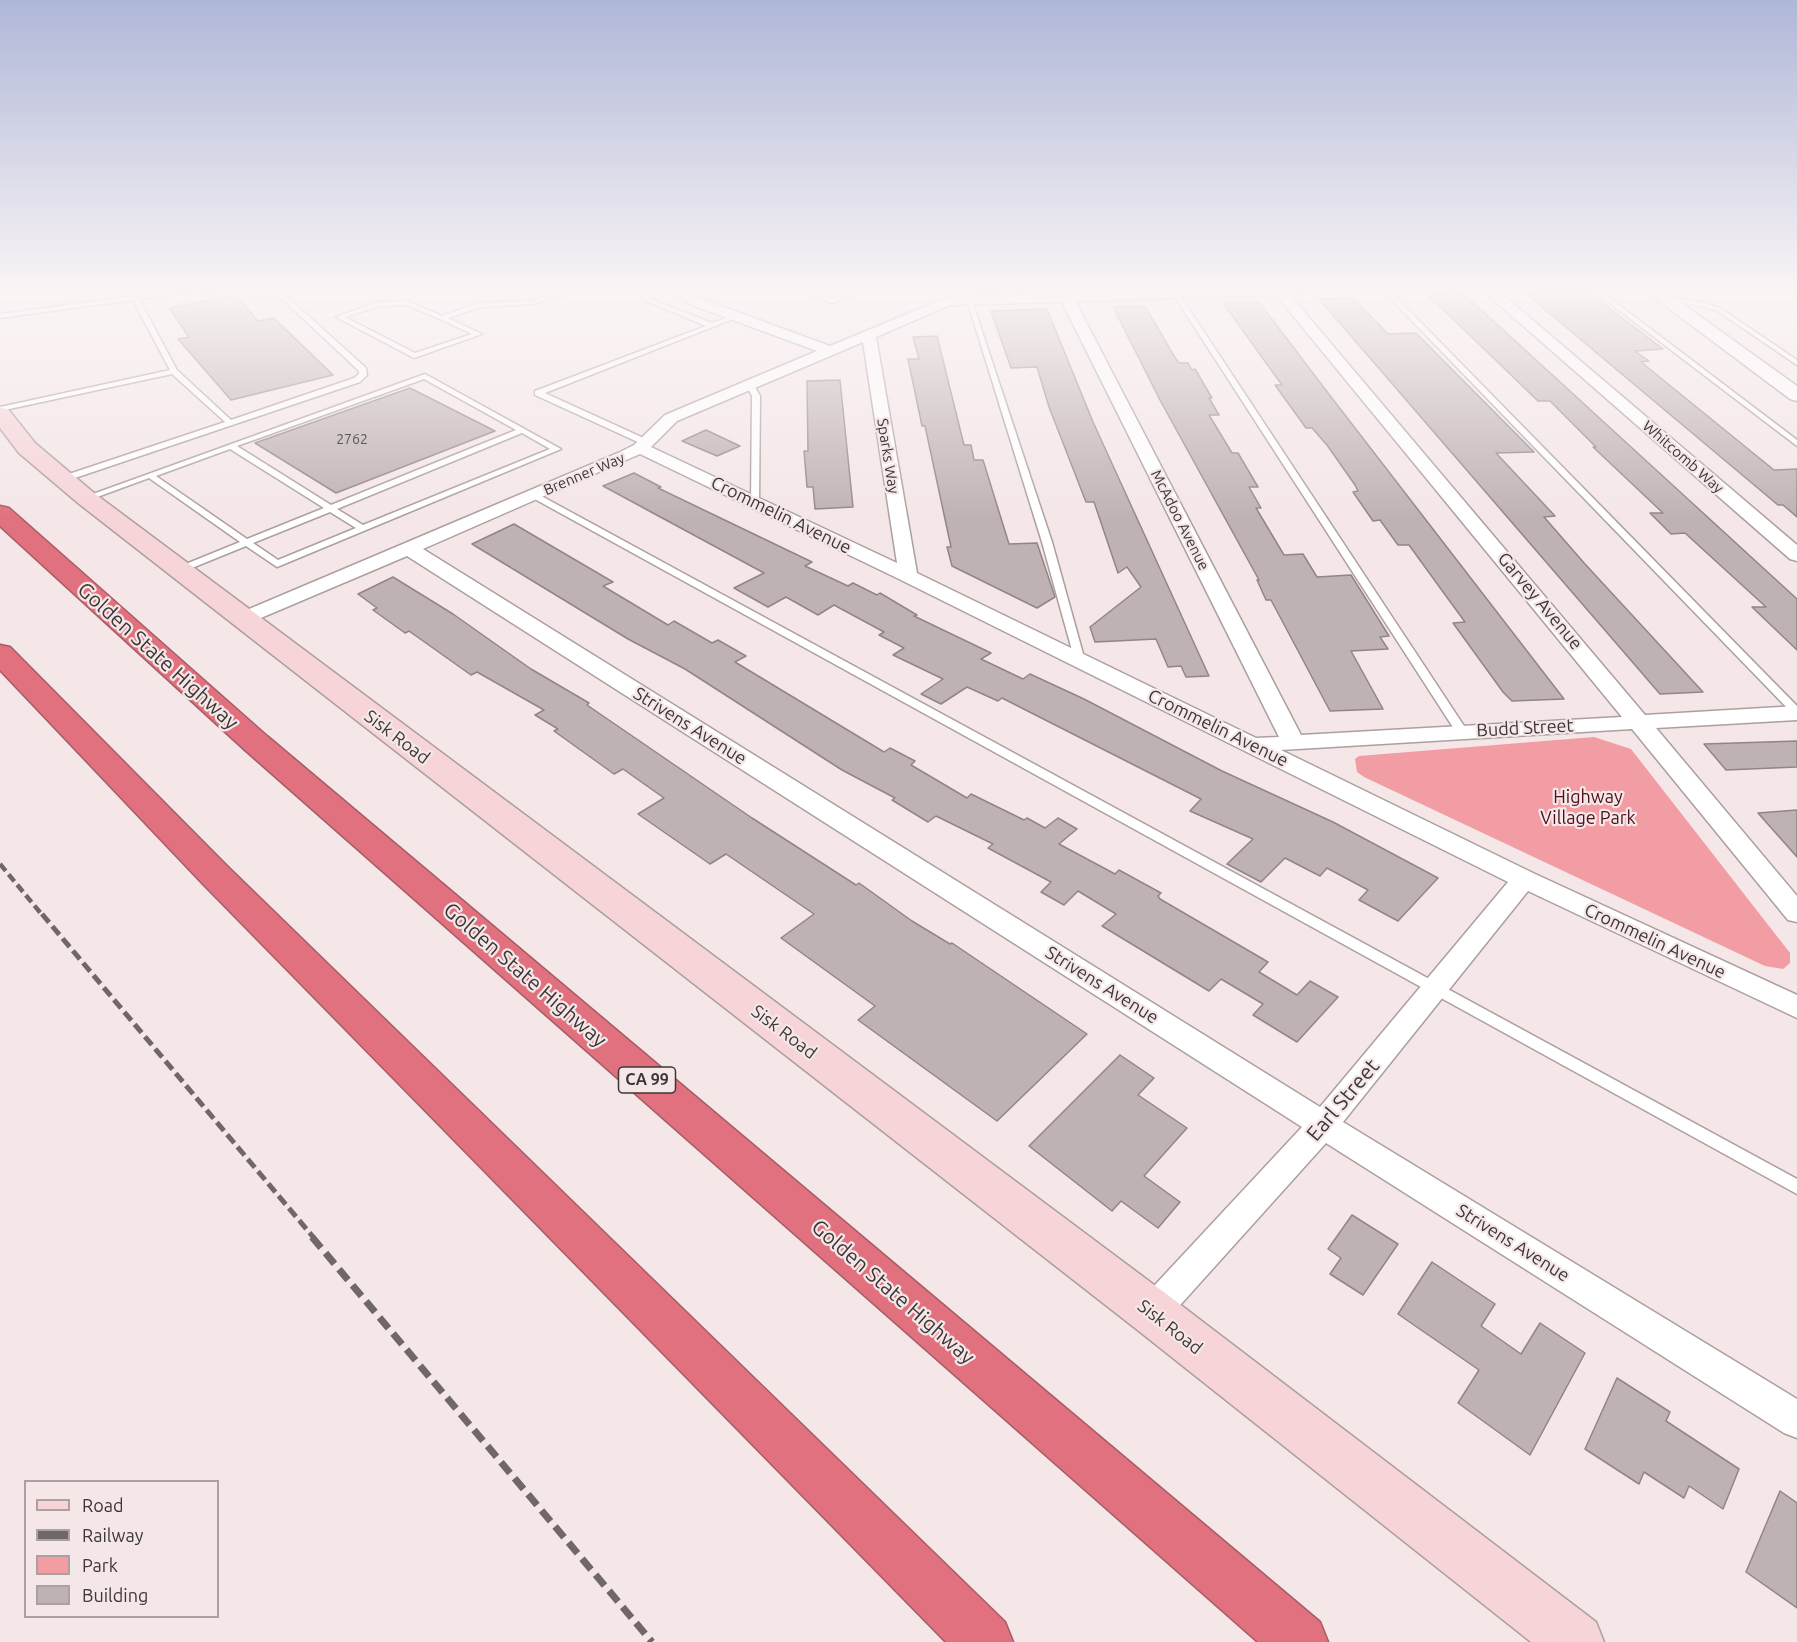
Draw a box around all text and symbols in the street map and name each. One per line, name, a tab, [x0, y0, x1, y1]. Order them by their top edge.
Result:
street label: Sparks Way	[873, 417, 903, 495]
street label: Whitcomb Way	[1639, 417, 1727, 497]
house number: 2762	[336, 431, 368, 447]
street label: Brenner Way	[541, 449, 627, 499]
street label: McAdoo Avenue	[1147, 467, 1213, 573]
street label: Crommelin Avenue	[707, 472, 855, 558]
street label: Garvey Avenue	[1493, 548, 1587, 654]
street label: Golden State Highway	[72, 577, 244, 735]
street label: Strivens Avenue	[629, 683, 751, 769]
street label: Crommelin Avenue	[1144, 685, 1292, 771]
street label: Sisk Road	[360, 705, 434, 769]
street label: Budd Street	[1476, 715, 1574, 741]
park label: Highway Village Park	[1540, 786, 1636, 828]
street label: Golden State Highway	[438, 897, 612, 1053]
street label: Crommelin Avenue	[1581, 899, 1729, 983]
street label: Strivens Avenue	[1041, 942, 1163, 1028]
street label: Sisk Road	[747, 1000, 821, 1064]
street label: Earl Street	[1301, 1054, 1385, 1146]
road number: CA 99	[618, 1067, 676, 1093]
street label: Strivens Avenue	[1452, 1200, 1574, 1286]
street label: Golden State Highway	[806, 1214, 980, 1370]
street label: Sisk Road	[1133, 1295, 1207, 1359]
legend	[24, 1480, 219, 1618]
text: Road	[82, 1495, 124, 1515]
text: Railway	[82, 1525, 143, 1545]
text: Park	[82, 1555, 118, 1575]
text: Building	[82, 1585, 148, 1605]

